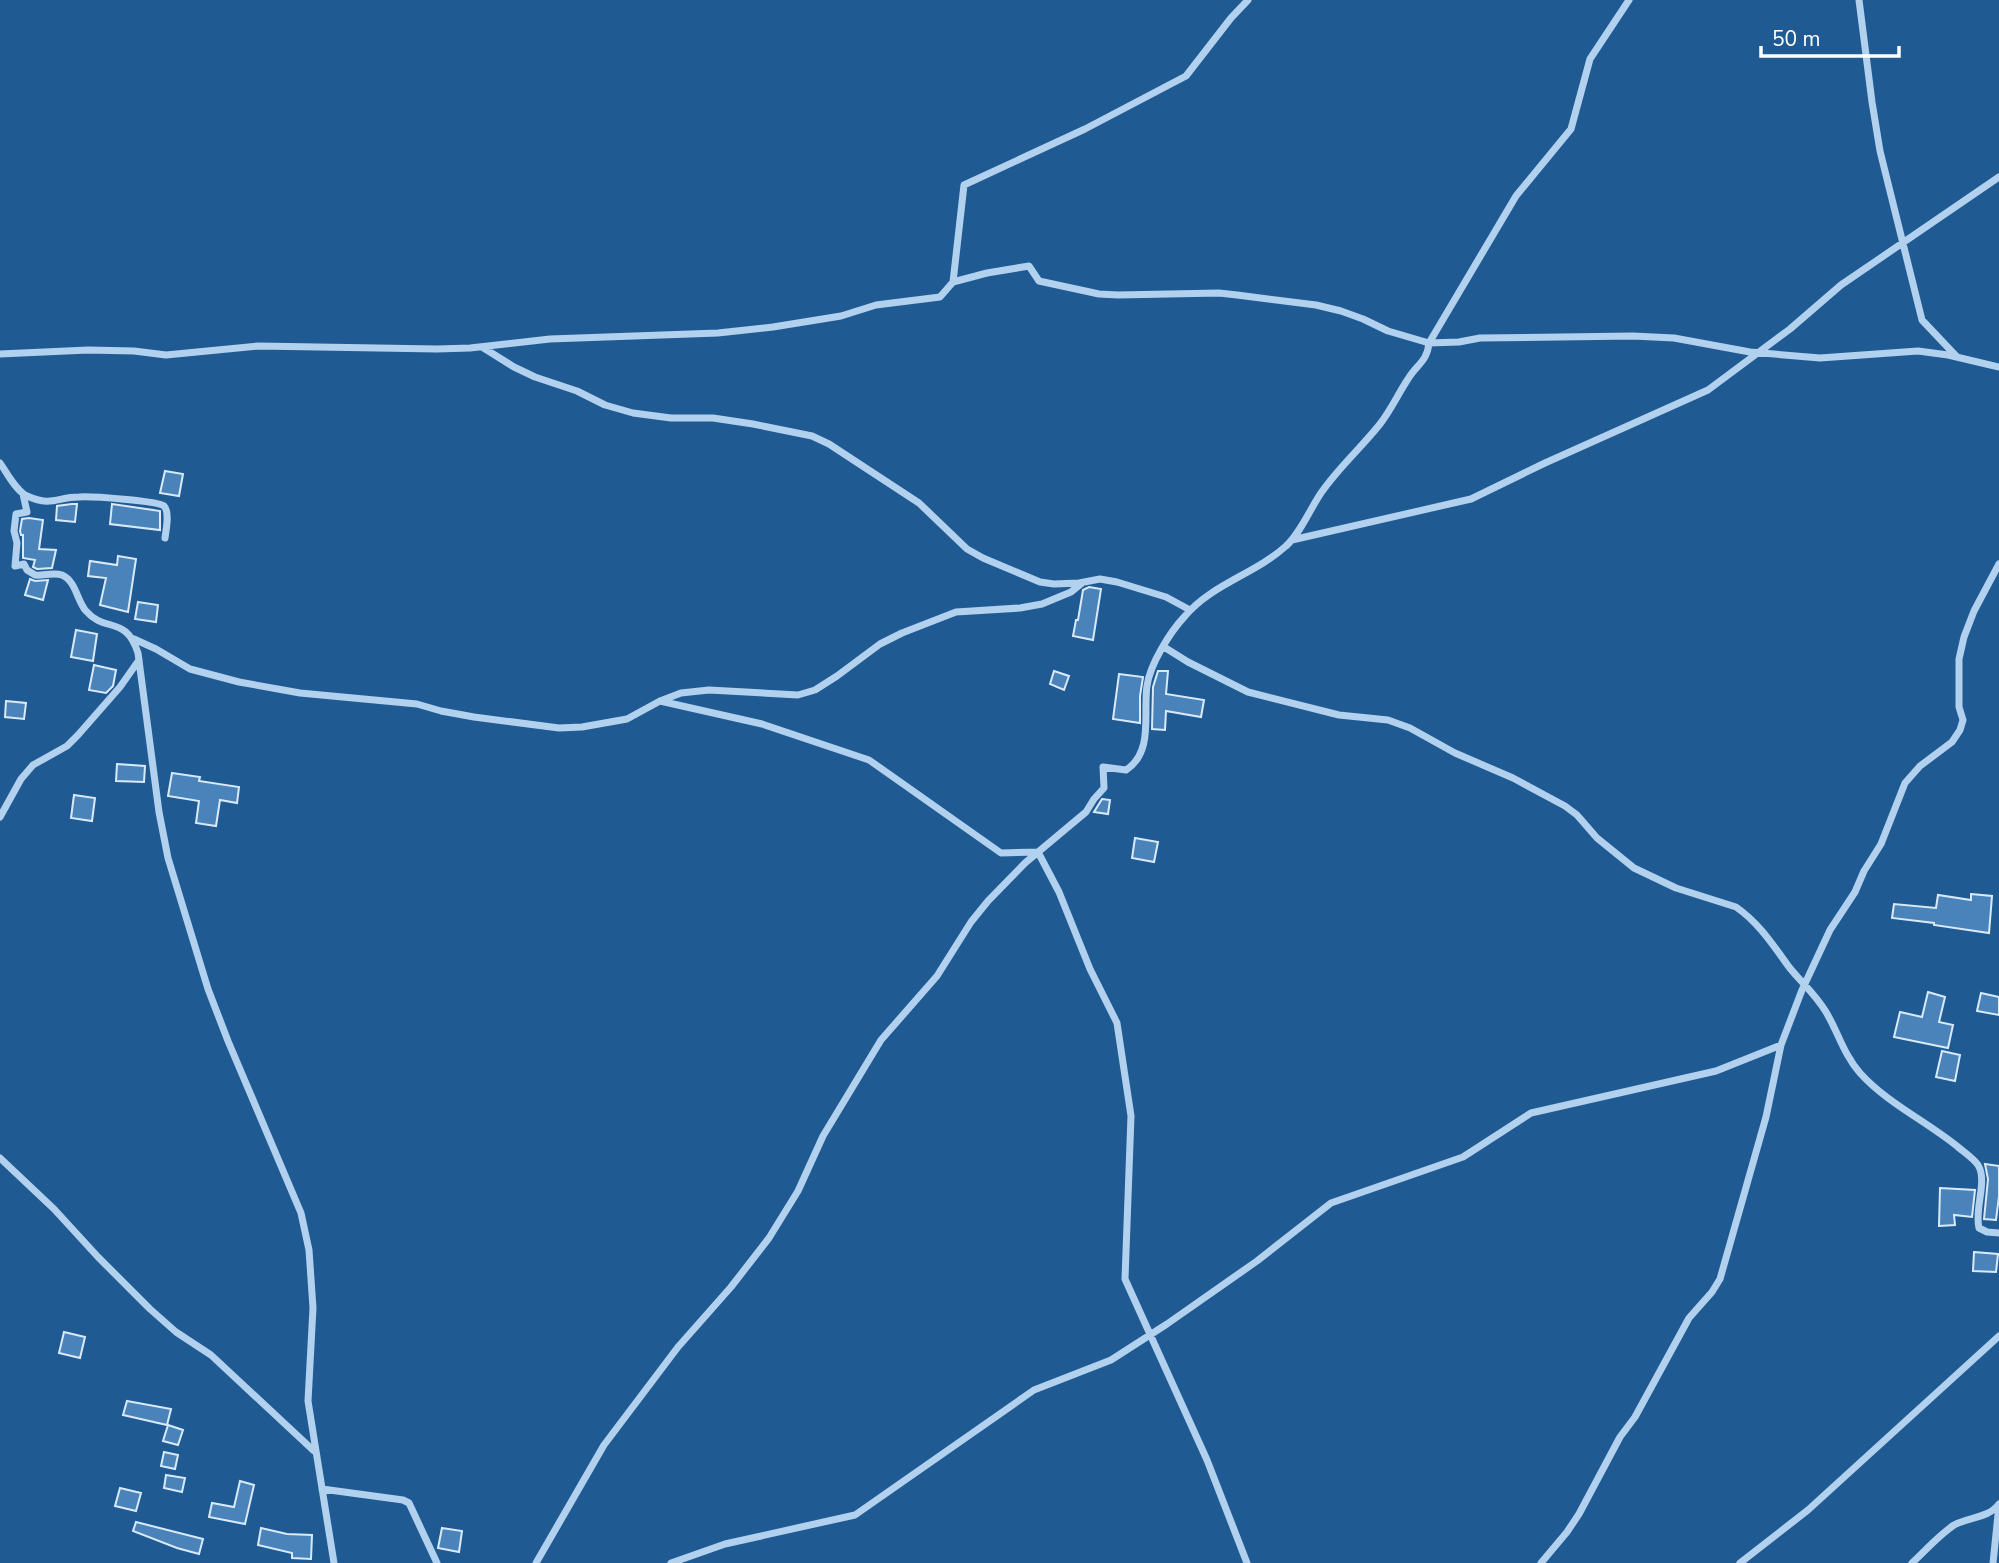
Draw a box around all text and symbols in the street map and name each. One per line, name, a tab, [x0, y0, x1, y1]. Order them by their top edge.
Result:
scale bar	[1761, 14, 1899, 58]
text: 50 m	[1772, 25, 1821, 53]

